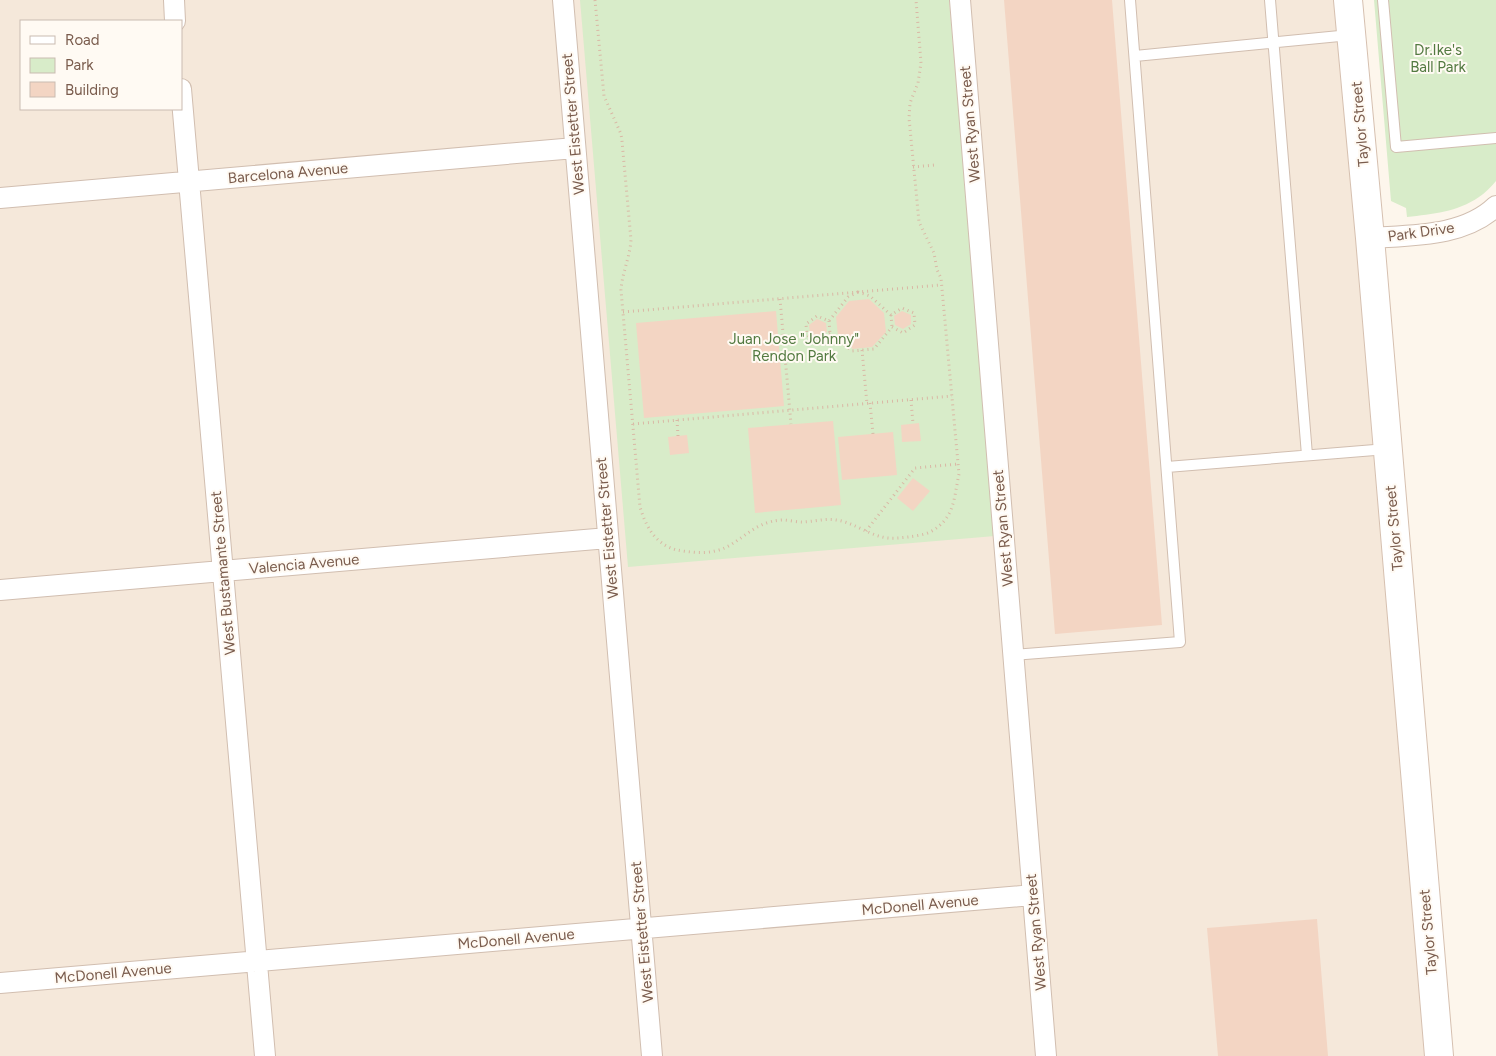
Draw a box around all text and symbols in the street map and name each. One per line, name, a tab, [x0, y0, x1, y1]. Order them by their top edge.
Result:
legend	[20, 20, 182, 110]
text: Road	[65, 31, 100, 49]
park label: Dr.Ike's Ball Park	[1410, 41, 1467, 76]
street label: West Eistetter Street	[558, 52, 588, 195]
text: Park	[65, 56, 94, 74]
street label: West Ryan Street	[956, 65, 984, 183]
street label: Taylor Street	[1347, 80, 1373, 167]
text: Building	[65, 81, 119, 99]
street label: Barcelona Avenue	[227, 159, 349, 187]
street label: Park Drive	[1387, 218, 1455, 246]
park label: Juan Jose "Johnny" Rendon Park	[729, 330, 859, 365]
street label: West Eistetter Street	[592, 456, 622, 599]
street label: West Ryan Street	[989, 469, 1017, 587]
street label: Taylor Street	[1381, 484, 1407, 571]
street label: West Bustamante Street	[207, 490, 239, 656]
street label: Valencia Avenue	[248, 550, 360, 578]
street label: West Eistetter Street	[627, 860, 657, 1003]
street label: West Ryan Street	[1022, 873, 1050, 991]
street label: Taylor Street	[1415, 888, 1441, 975]
street label: McDonell Avenue	[861, 891, 979, 919]
street label: McDonell Avenue	[457, 925, 575, 953]
street label: McDonell Avenue	[54, 959, 172, 987]

